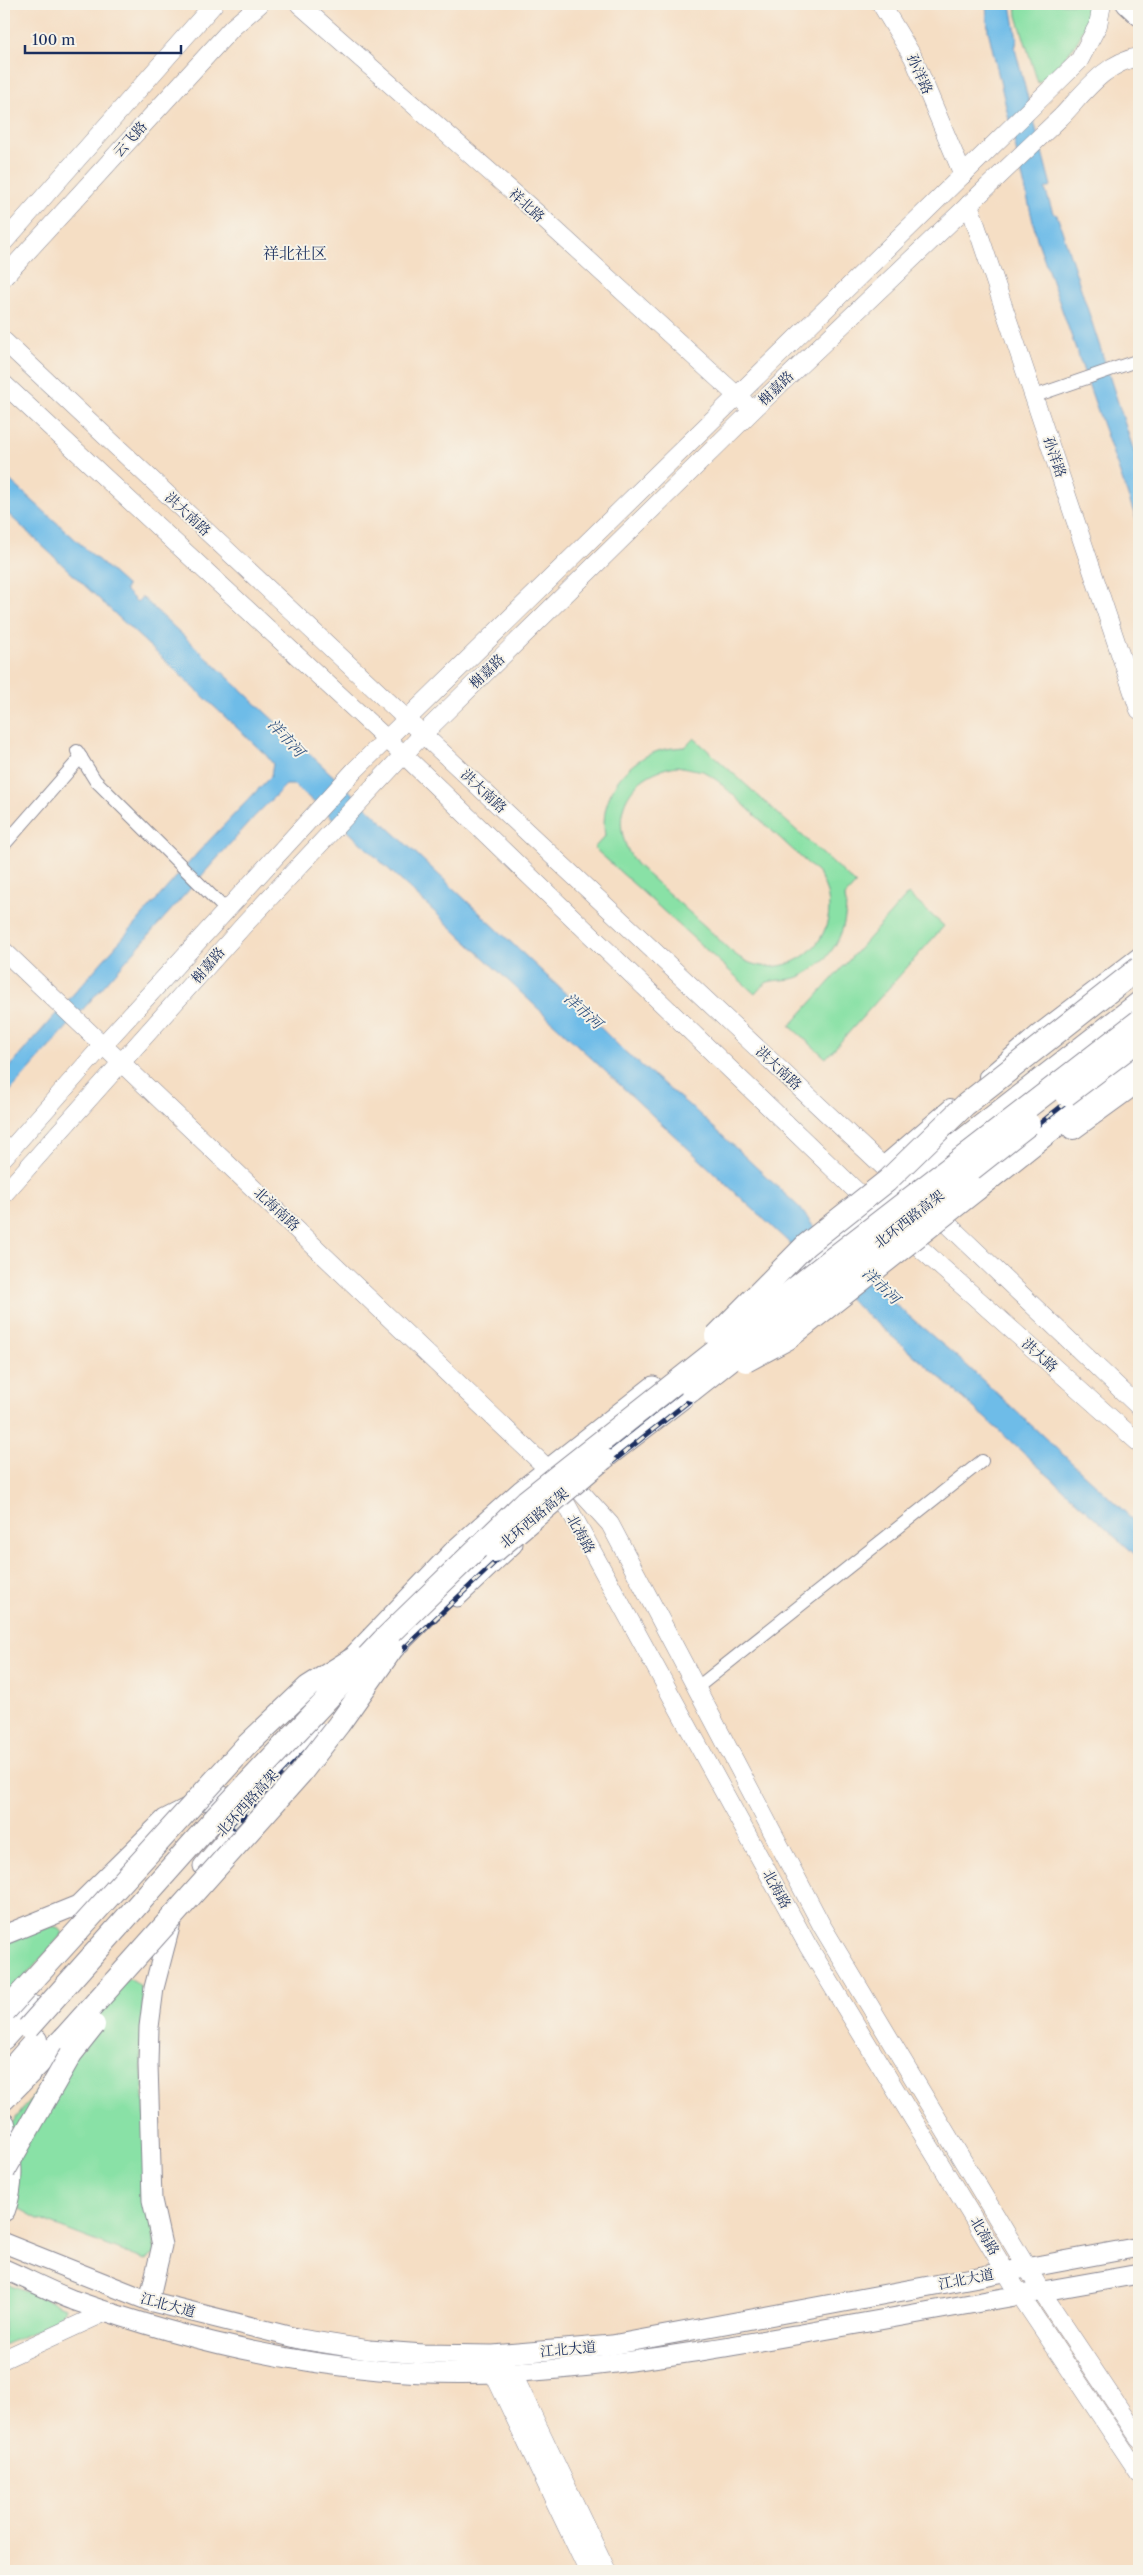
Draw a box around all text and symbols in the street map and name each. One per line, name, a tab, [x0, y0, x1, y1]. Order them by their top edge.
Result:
scale bar	[25, 22, 181, 54]
text: 100 m	[32, 30, 75, 49]
street label: 孙洋路	[903, 51, 937, 97]
street label: 云飞路	[109, 117, 151, 161]
street label: 祥北路	[505, 184, 549, 226]
district label: 祥北社区	[263, 243, 327, 263]
street label: 榭嘉路	[755, 367, 797, 409]
street label: 孙洋路	[1040, 434, 1070, 480]
street label: 洪大南路	[161, 488, 215, 540]
street label: 榭嘉路	[466, 650, 508, 692]
water label: 洋市河	[264, 715, 311, 763]
street label: 洪大南路	[457, 765, 511, 817]
street label: 榭嘉路	[187, 943, 229, 987]
water label: 洋市河	[560, 989, 609, 1035]
street label: 洪大南路	[752, 1042, 806, 1094]
street label: 北海南路	[250, 1183, 304, 1235]
street label: 北环西路高架	[870, 1186, 948, 1252]
water label: 洋市河	[858, 1263, 906, 1310]
street label: 洪大路	[1018, 1334, 1062, 1376]
street label: 北环西路高架	[496, 1484, 572, 1552]
street label: 北海路	[563, 1511, 599, 1557]
street label: 北环西路高架	[212, 1766, 282, 1840]
street label: 北海路	[759, 1866, 795, 1912]
street label: 北海路	[966, 2213, 1004, 2259]
street label: 江北大道	[937, 2265, 995, 2293]
street label: 江北大道	[139, 2289, 197, 2321]
street label: 江北大道	[539, 2338, 597, 2360]

